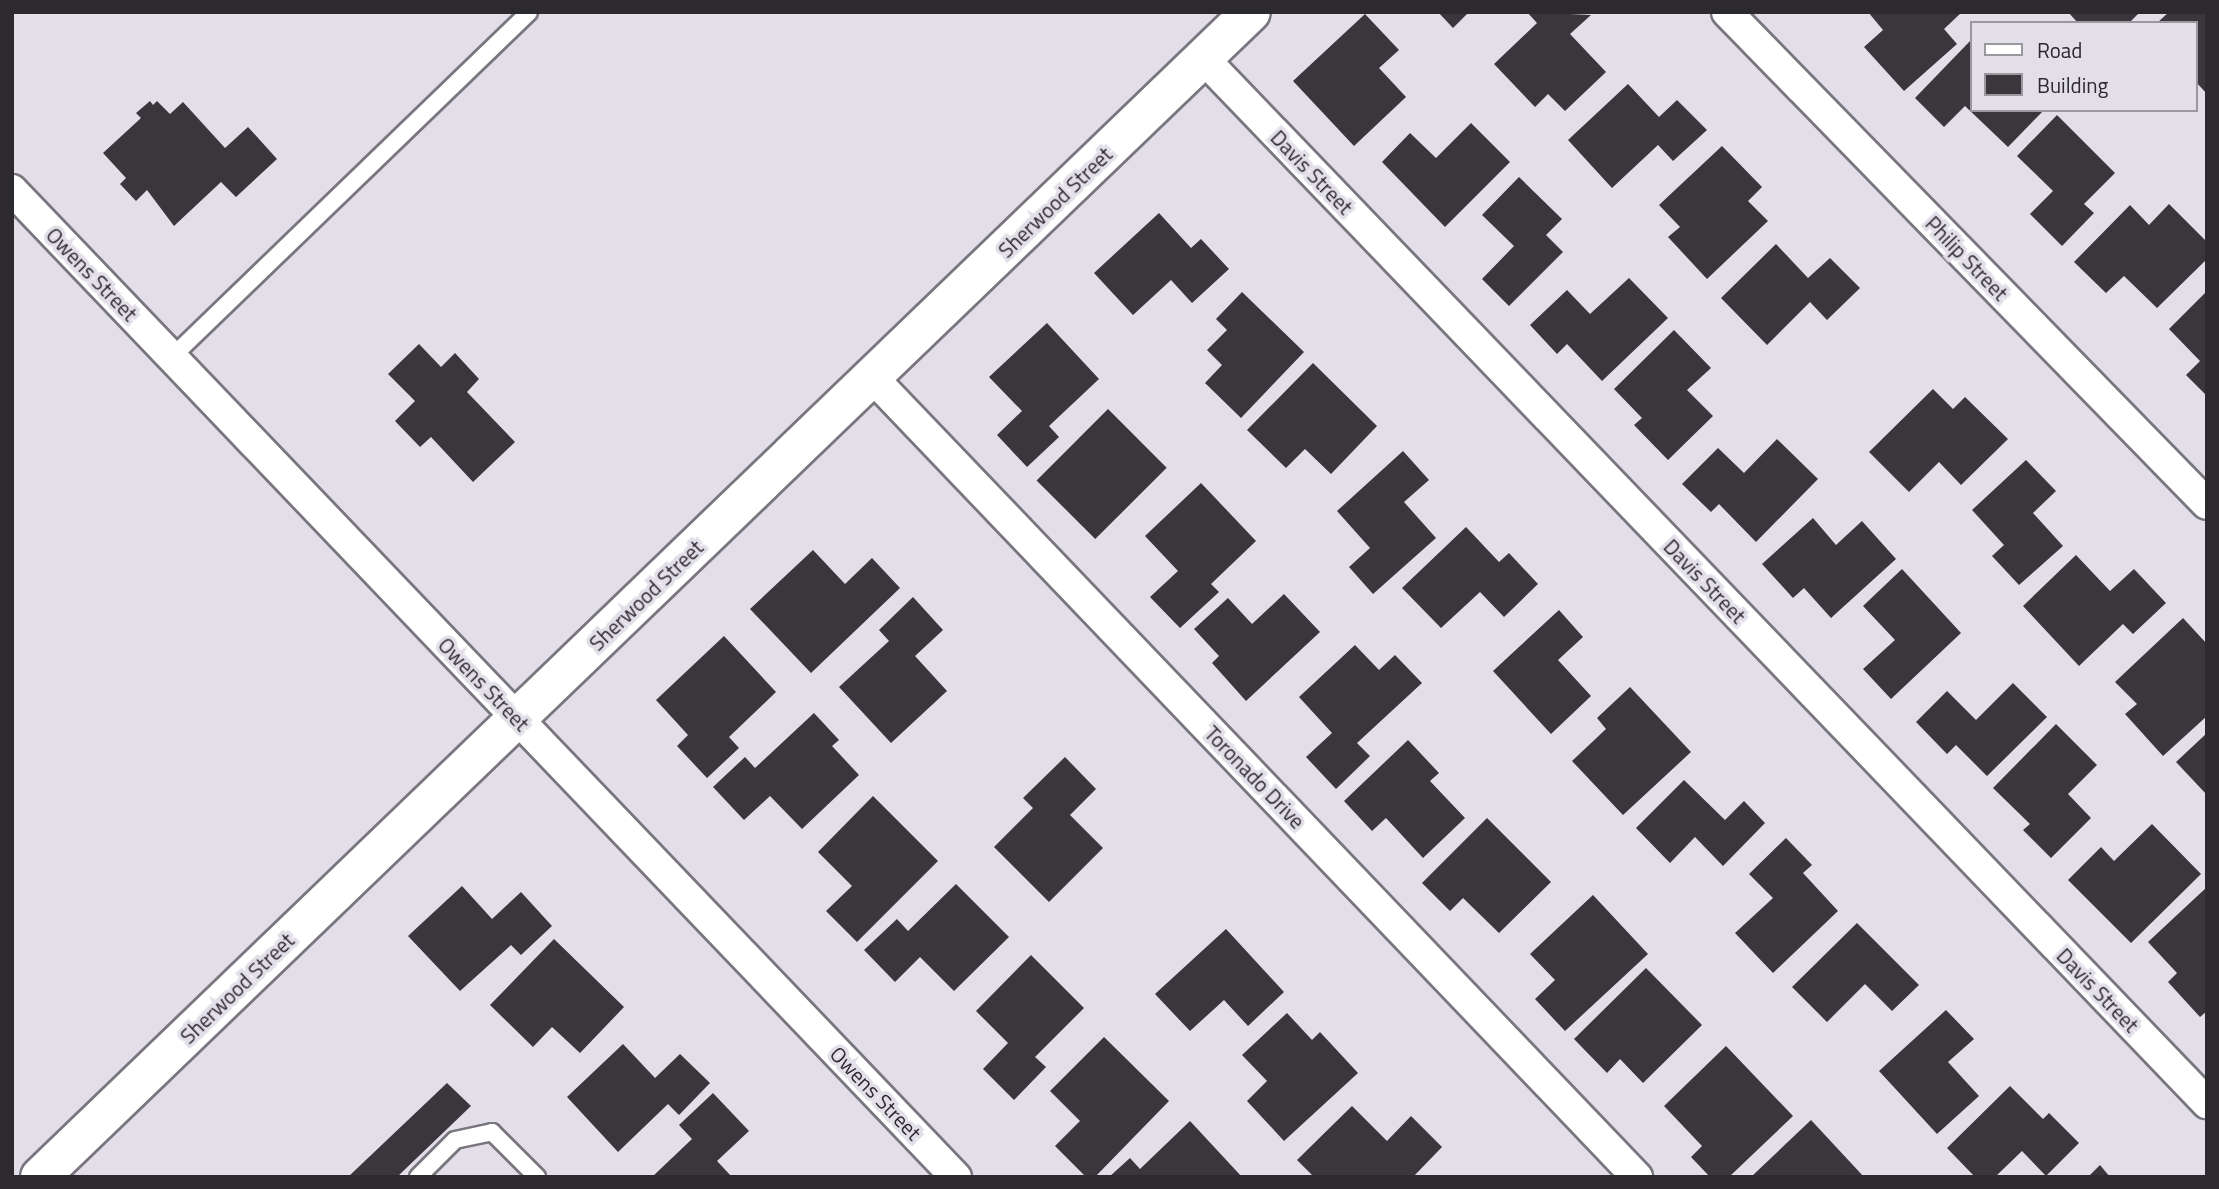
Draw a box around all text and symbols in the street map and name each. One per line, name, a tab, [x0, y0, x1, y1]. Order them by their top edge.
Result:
legend	[1970, 21, 2198, 112]
text: Road	[2037, 34, 2082, 66]
text: Building	[2037, 69, 2108, 101]
street label: Davis Street	[1266, 125, 1358, 219]
street label: Sherwood Street	[993, 141, 1117, 263]
street label: Philip Street	[1921, 211, 2013, 305]
street label: Owens Street	[41, 222, 143, 326]
street label: Sherwood Street	[584, 534, 708, 656]
street label: Davis Street	[1659, 534, 1751, 628]
street label: Owens Street	[433, 632, 535, 736]
street label: Toronado Drive	[1200, 720, 1310, 834]
street label: Sherwood Street	[175, 927, 299, 1049]
street label: Davis Street	[2052, 943, 2144, 1037]
street label: Owens Street	[825, 1041, 927, 1145]

